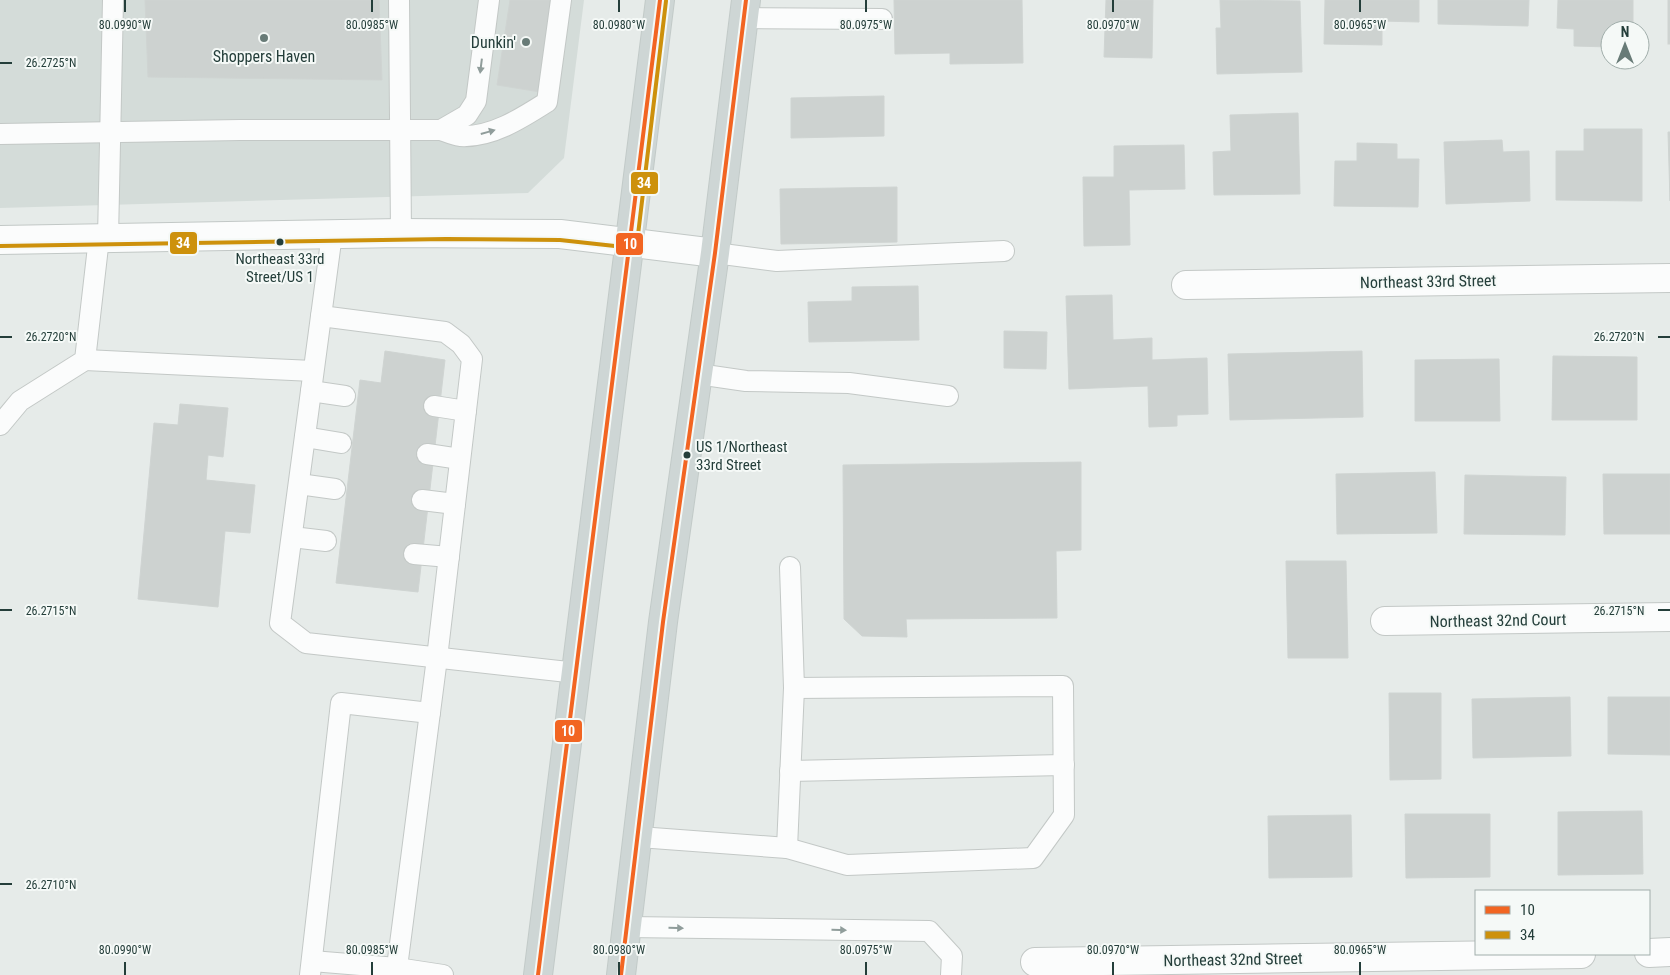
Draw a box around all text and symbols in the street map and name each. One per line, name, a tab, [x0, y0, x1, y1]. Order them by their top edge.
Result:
text: 80.0990°W	[99, 18, 151, 32]
text: 80.0985°W	[346, 18, 398, 32]
text: 80.0980°W	[593, 18, 645, 32]
text: 80.0975°W	[840, 18, 892, 32]
text: 80.0970°W	[1087, 18, 1139, 32]
text: 80.0965°W	[1334, 18, 1386, 32]
north arrow	[1600, 20, 1650, 70]
text: N	[1621, 24, 1629, 40]
marker: Shoppers Haven	[258, 32, 270, 44]
place label: Dunkin'	[471, 33, 516, 52]
marker: Dunkin'	[520, 36, 532, 48]
place label: Shoppers Haven	[213, 47, 315, 66]
text: 26.2725°N	[26, 56, 76, 70]
one-way arrow	[477, 58, 485, 74]
one-way arrow	[481, 127, 496, 135]
line badge: 34	[630, 171, 659, 195]
text: 34	[637, 175, 651, 191]
line badge: 34	[169, 231, 198, 255]
line badge: 10	[615, 232, 644, 256]
text: 34	[176, 235, 190, 251]
text: 10	[623, 236, 637, 252]
marker: Northeast 33rd Street/US 1	[275, 237, 285, 247]
place label: Northeast 33rd Street/US 1	[235, 250, 325, 286]
street label: Northeast 33rd Street	[1360, 271, 1497, 292]
text: 26.2720°N	[26, 330, 76, 344]
text: 26.2720°N	[1594, 330, 1644, 344]
place label: US 1/Northeast 33rd Street	[696, 438, 788, 474]
marker: US 1/Northeast 33rd Street	[682, 450, 692, 460]
text: 26.2715°N	[26, 604, 76, 618]
text: 26.2715°N	[1594, 604, 1644, 618]
street label: Northeast 32nd Court	[1430, 610, 1567, 631]
line badge: 10	[554, 719, 583, 743]
text: 10	[561, 723, 575, 739]
text: 26.2710°N	[26, 878, 76, 892]
legend	[1475, 890, 1650, 955]
text: 10	[1520, 901, 1535, 919]
one-way arrow	[668, 924, 684, 932]
one-way arrow	[831, 926, 847, 934]
text: 34	[1520, 926, 1535, 944]
text: 80.0990°W	[99, 943, 151, 957]
text: 80.0985°W	[346, 943, 398, 957]
text: 80.0980°W	[593, 943, 645, 957]
text: 80.0975°W	[840, 943, 892, 957]
text: 80.0970°W	[1087, 943, 1139, 957]
text: 80.0965°W	[1334, 943, 1386, 957]
street label: Northeast 32nd Street	[1163, 949, 1303, 970]

